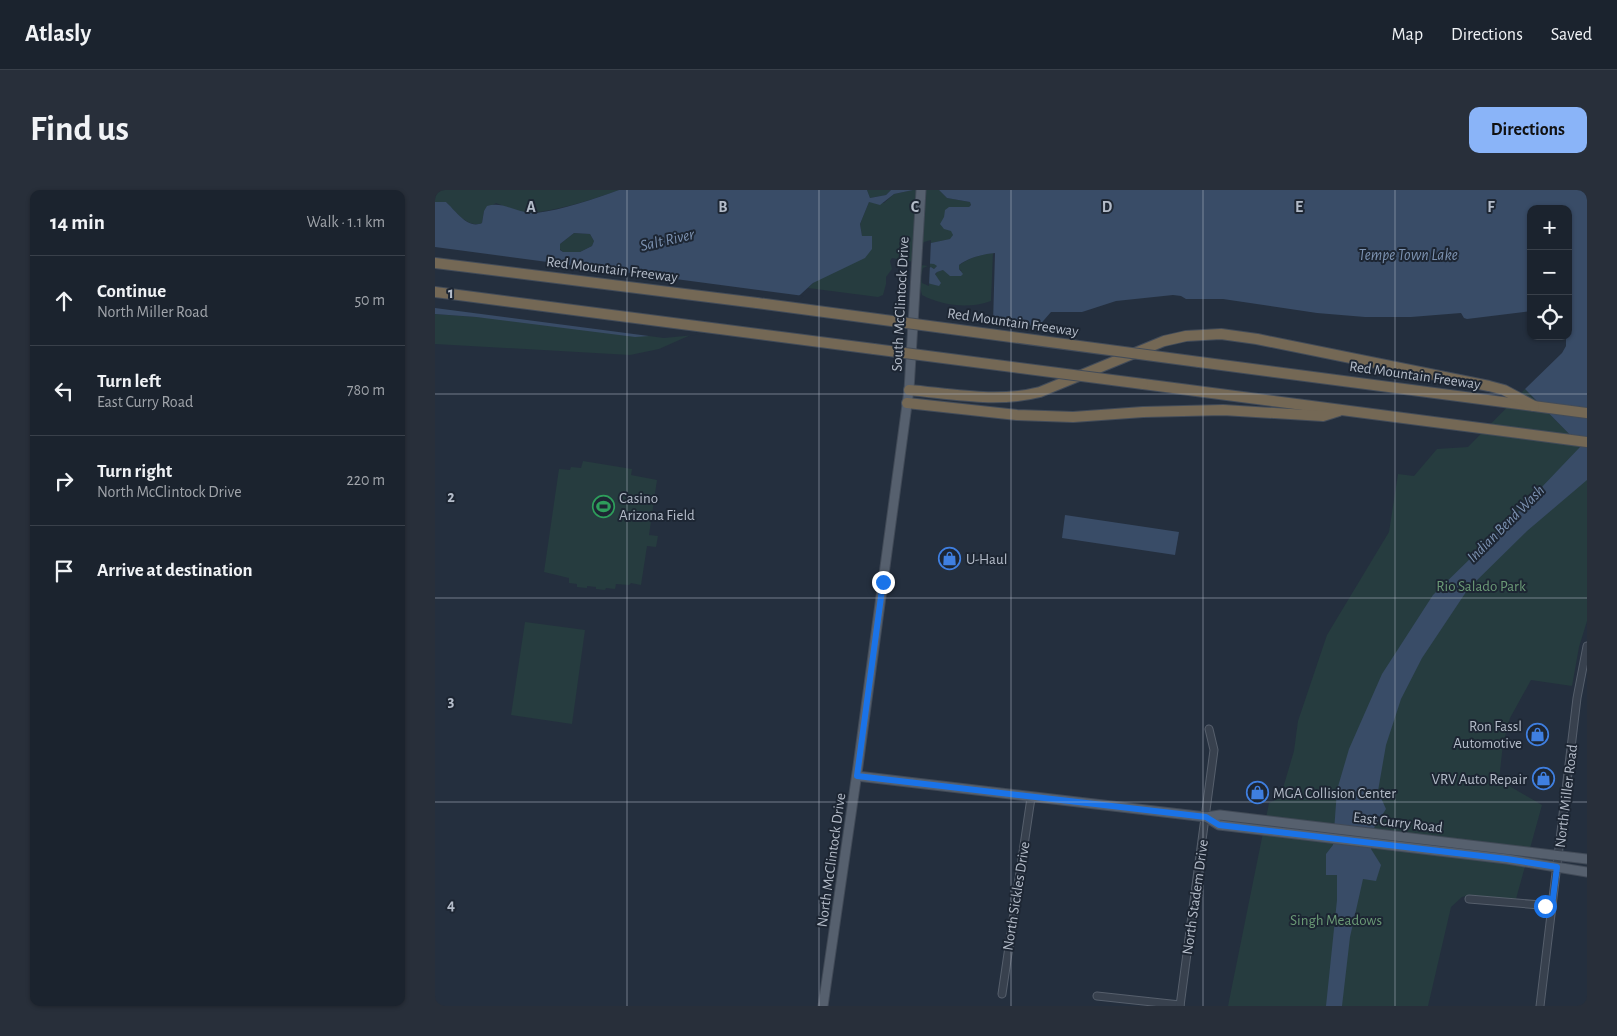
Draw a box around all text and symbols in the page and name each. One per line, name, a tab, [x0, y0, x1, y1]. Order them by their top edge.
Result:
text: Atlasly	[25, 22, 91, 46]
text: Map	[1392, 26, 1423, 44]
text: Directions	[1451, 26, 1523, 44]
text: Saved	[1551, 26, 1592, 44]
button: Directions	[1469, 107, 1587, 153]
text: Find us	[30, 112, 129, 147]
text: A	[526, 199, 536, 215]
text: B	[718, 199, 728, 215]
text: C	[911, 199, 920, 215]
text: D	[1102, 199, 1113, 215]
text: E	[1295, 199, 1303, 215]
text: F	[1487, 199, 1495, 215]
map controls	[1527, 205, 1572, 340]
button: +	[1527, 205, 1572, 250]
text: 14 min	[50, 212, 105, 233]
text: Walk · 1.1 km	[307, 214, 385, 230]
water label: Salt River	[639, 226, 697, 254]
street label: South McClintock Drive	[889, 236, 912, 372]
water label: Tempe Town Lake	[1358, 247, 1458, 264]
button: −	[1527, 250, 1572, 295]
street label: Red Mountain Freeway	[545, 254, 679, 285]
text: Continue	[97, 282, 166, 301]
text: 1	[448, 285, 454, 301]
icon: ahead	[50, 287, 78, 315]
text: 50 m	[354, 292, 385, 308]
button: locate	[1527, 295, 1572, 340]
text: North Miller Road	[97, 304, 208, 320]
street label: Red Mountain Freeway	[946, 306, 1080, 339]
street label: Red Mountain Freeway	[1348, 359, 1482, 392]
text: Turn left	[97, 372, 161, 391]
icon: left	[50, 377, 78, 405]
text: 780 m	[347, 382, 385, 398]
text: East Curry Road	[97, 394, 193, 410]
text: Turn right	[97, 462, 172, 481]
icon: right	[50, 467, 78, 495]
text: 220 m	[347, 472, 385, 488]
water label: Indian Bend Wash	[1464, 482, 1547, 565]
text: North McClintock Drive	[97, 484, 242, 500]
text: 2	[447, 489, 455, 505]
place label: Casino Arizona Field	[619, 491, 695, 523]
sports icon: Casino Arizona Field	[591, 495, 615, 519]
shop icon: U-Haul	[938, 547, 962, 571]
place label: U-Haul	[966, 552, 1007, 567]
icon: arrive	[50, 557, 78, 585]
text: Arrive at destination	[97, 561, 253, 580]
route end	[872, 571, 895, 594]
park label: Rio Salado Park	[1436, 579, 1526, 594]
text: 3	[448, 693, 455, 709]
place label: Ron Fassl Automotive	[1453, 719, 1522, 751]
shop icon: Ron Fassl Automotive	[1526, 723, 1550, 747]
street label: North Miller Road	[1553, 743, 1580, 849]
shop icon: VRV Auto Repair	[1531, 767, 1555, 791]
place label: VRV Auto Repair	[1431, 772, 1527, 787]
shop icon: MGA Collision Center	[1245, 781, 1269, 805]
place label: MGA Collision Center	[1273, 786, 1396, 801]
street label: North McClintock Drive	[815, 792, 848, 928]
street label: East Curry Road	[1352, 810, 1444, 835]
street label: North Stadem Drive	[1180, 838, 1211, 956]
street label: North Sickles Drive	[1000, 840, 1033, 952]
route start	[1534, 895, 1557, 918]
text: 4	[447, 897, 455, 913]
park label: Singh Meadows	[1290, 913, 1382, 928]

